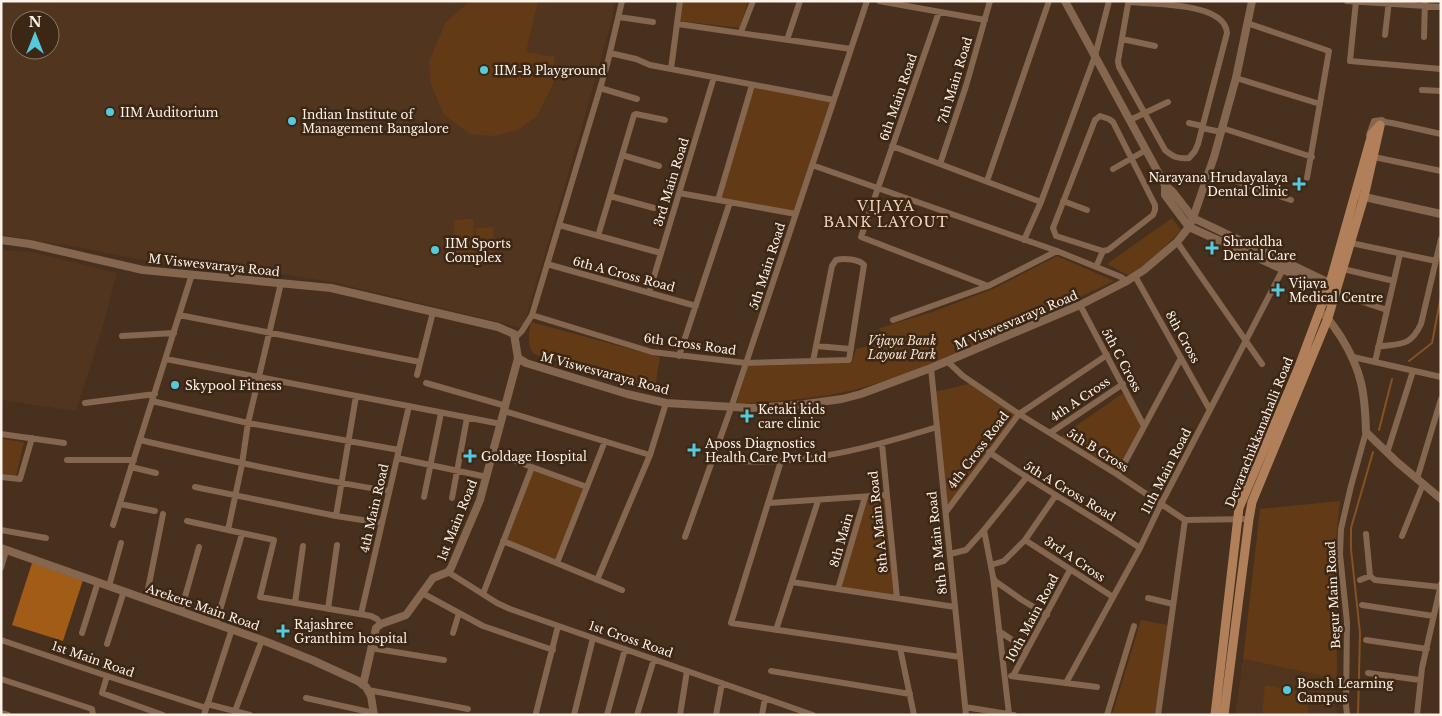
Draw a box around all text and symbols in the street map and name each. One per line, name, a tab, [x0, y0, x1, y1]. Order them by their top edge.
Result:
north arrow	[10, 10, 60, 60]
text: N	[28, 13, 42, 31]
street label: 7th Main Road	[935, 35, 975, 125]
street label: 6th Main Road	[876, 51, 920, 143]
place label: IIM-B Playground	[494, 63, 606, 78]
marker: IIM-B Playground	[478, 64, 490, 76]
place label: IIM Auditorium	[120, 105, 219, 120]
marker: IIM Auditorium	[104, 106, 116, 118]
place label: Indian Institute of Management Bangalore	[302, 107, 449, 136]
marker: Indian Institute of Management Bangalore	[286, 115, 298, 127]
street label: 3rd Main Road	[650, 136, 692, 228]
place label: Narayana Hrudayalaya Dental Clinic	[1148, 170, 1289, 199]
marker: Narayana Hrudayalaya Dental Clinic	[1292, 177, 1306, 191]
district label: VIJAYA BANK LAYOUT	[823, 197, 949, 231]
street label: 5th Main Road	[746, 221, 788, 311]
place label: Shraddha Dental Care	[1223, 234, 1296, 263]
place label: IIM Sports Complex	[445, 236, 511, 265]
marker: Shraddha Dental Care	[1205, 241, 1219, 255]
marker: IIM Sports Complex	[429, 244, 441, 256]
street label: M Viswesvaraya Road	[147, 251, 281, 279]
street label: 6th A Cross Road	[571, 253, 677, 295]
place label: Vijaya Medical Centre	[1288, 276, 1383, 305]
marker: Vijaya Medical Centre	[1271, 283, 1285, 297]
street label: M Viswesvaraya Road	[952, 287, 1080, 353]
street label: 8th Cross	[1163, 308, 1203, 366]
street label: 5th C Cross	[1099, 326, 1145, 394]
street label: 6th Cross Road	[643, 330, 737, 358]
park label: Vijaya Bank Layout Park	[867, 333, 936, 362]
street label: M Viswesvaraya Road	[539, 349, 671, 397]
street label: Devarachikkanahalli Road	[1222, 355, 1296, 509]
street label: 4th A Cross	[1047, 374, 1113, 424]
place label: Skypool Fitness	[185, 378, 282, 393]
marker: Skypool Fitness	[169, 379, 181, 391]
place label: Ketaki kids care clinic	[758, 402, 825, 431]
marker: Ketaki kids care clinic	[740, 409, 754, 423]
street label: 4th Cross Road	[944, 409, 1012, 491]
street label: 5th B Cross	[1064, 425, 1132, 475]
street label: 11th Main Road	[1138, 426, 1194, 516]
place label: Aposs Diagnostics Health Care Pvt Ltd	[704, 436, 827, 465]
marker: Aposs Diagnostics Health Care Pvt Ltd	[687, 443, 701, 457]
marker: Goldage Hospital	[463, 449, 477, 463]
place label: Goldage Hospital	[481, 449, 587, 464]
street label: 5th A Cross Road	[1022, 458, 1118, 524]
street label: 4th Main Road	[356, 462, 392, 554]
street label: 8th A Main Road	[865, 470, 891, 574]
street label: 1st Main Road	[434, 477, 480, 563]
street label: 8th B Main Road	[924, 491, 950, 595]
street label: 8th Main	[826, 511, 856, 569]
street label: 3rd A Cross	[1042, 533, 1108, 585]
street label: Begur Main Road	[1323, 541, 1343, 649]
street label: 10th Main Road	[1002, 571, 1062, 665]
street label: Arekere Main Road	[143, 580, 262, 633]
place label: Rajashree Granthim hospital	[294, 617, 407, 646]
street label: 1st Cross Road	[587, 618, 675, 660]
marker: Rajashree Granthim hospital	[276, 624, 290, 638]
street label: 1st Main Road	[50, 638, 136, 680]
place label: Bosch Learning Campus	[1297, 676, 1394, 705]
marker: Bosch Learning Campus	[1281, 684, 1293, 696]

